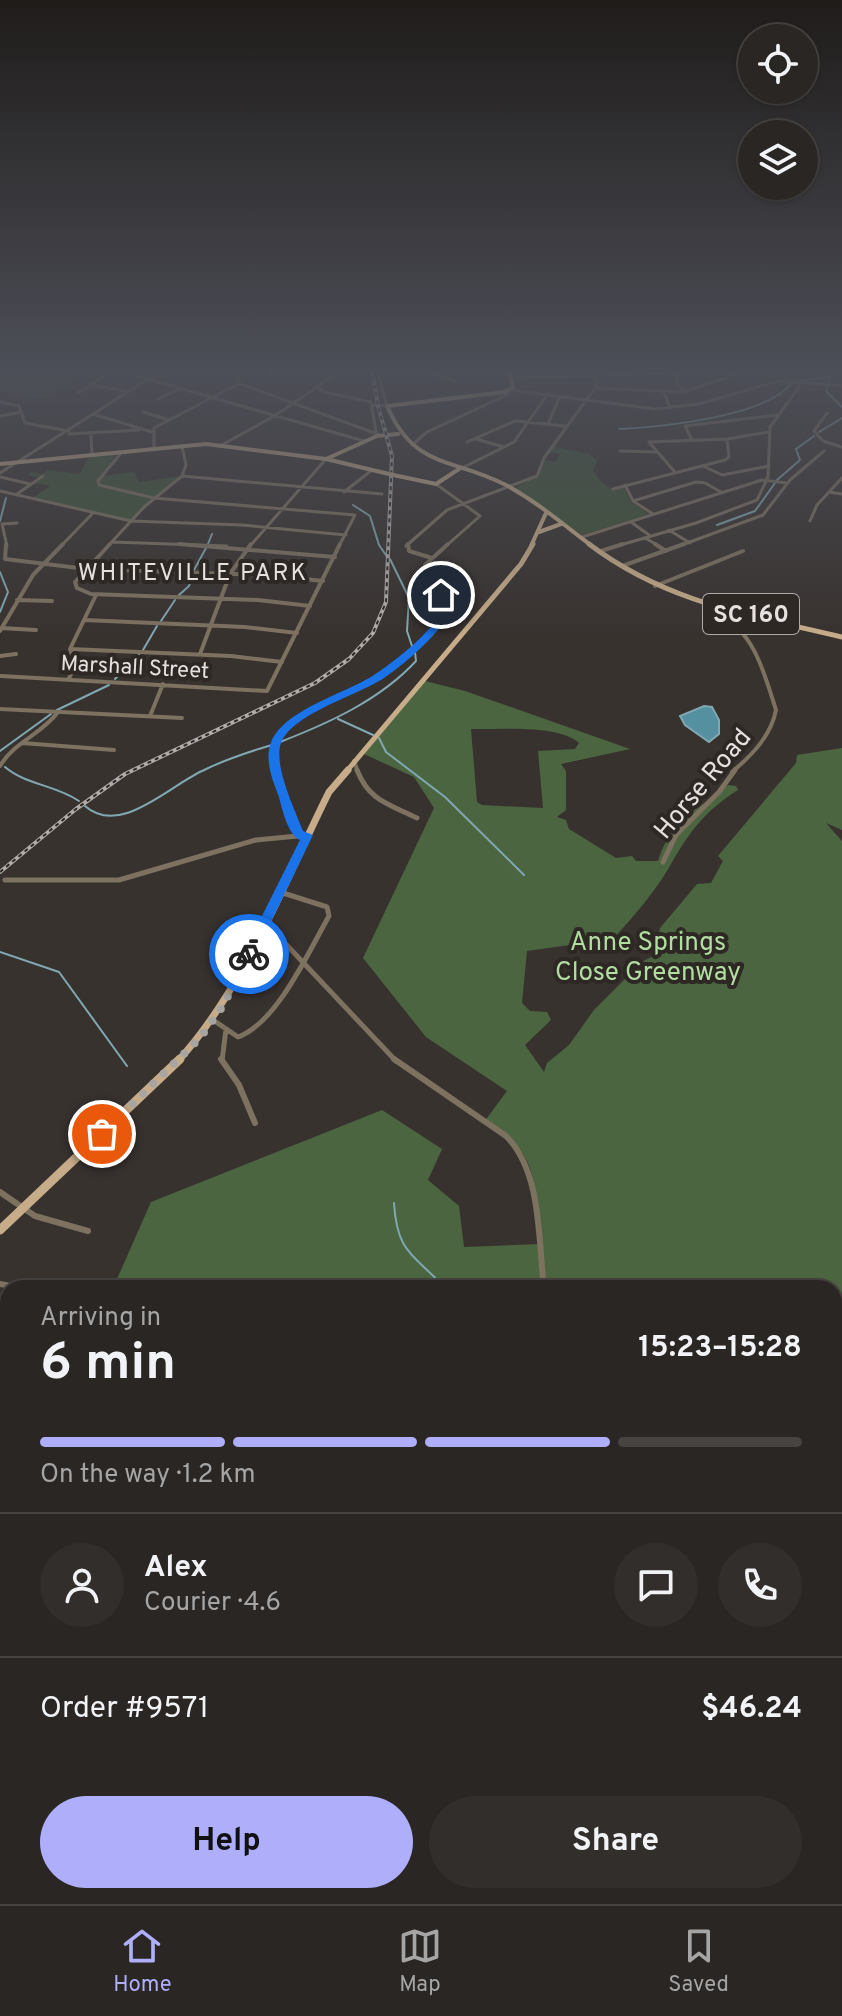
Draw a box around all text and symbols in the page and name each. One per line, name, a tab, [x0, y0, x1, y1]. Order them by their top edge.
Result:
map controls	[738, 24, 818, 200]
button: locate	[738, 24, 818, 104]
button: layers	[738, 120, 818, 200]
district label: WHITEVILLE PARK	[78, 559, 308, 589]
pin	[407, 561, 475, 629]
icon: home	[419, 573, 463, 617]
road number: SC 160	[703, 594, 799, 634]
street label: Marshall Street	[60, 651, 210, 686]
street label: Horse Road	[648, 722, 760, 847]
courier	[209, 914, 289, 994]
park label: Anne Springs Close Greenway	[555, 927, 741, 990]
icon: bike	[227, 932, 271, 976]
pin	[68, 1100, 136, 1168]
icon: bag	[80, 1112, 124, 1156]
text: Arriving in	[40, 1302, 161, 1335]
text: 15:23–15:28	[638, 1330, 802, 1367]
text: 6 min	[40, 1332, 176, 1398]
text: On the way · 1.2 km	[40, 1459, 256, 1492]
button: person	[40, 1543, 124, 1627]
button: chat	[614, 1543, 698, 1627]
button: phone	[718, 1543, 802, 1627]
text: Alex	[144, 1550, 208, 1587]
text: Courier · 4.6	[144, 1587, 281, 1620]
text: Order #9571	[40, 1691, 209, 1728]
text: $46.24	[701, 1691, 802, 1728]
button: Help	[40, 1796, 413, 1888]
button: Share	[429, 1796, 802, 1888]
tab: Home	[113, 1924, 172, 1999]
tab: Map	[398, 1924, 442, 1999]
tab: Saved	[668, 1924, 729, 1999]

